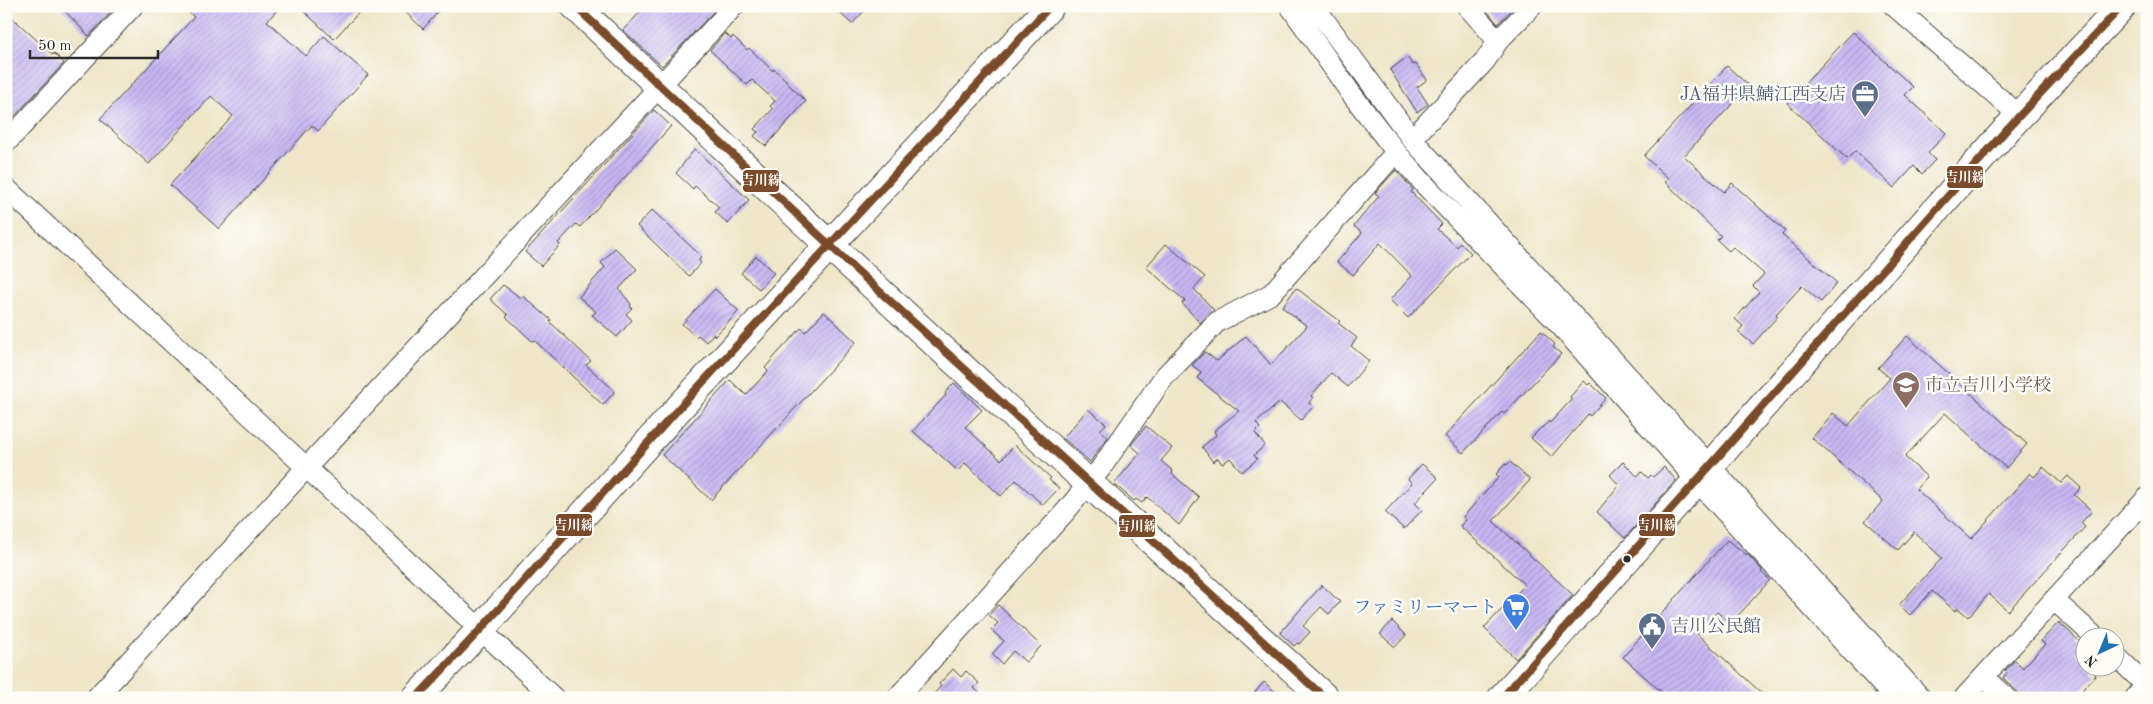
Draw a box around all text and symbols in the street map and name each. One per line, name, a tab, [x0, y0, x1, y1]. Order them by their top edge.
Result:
scale bar	[30, 28, 158, 60]
text: 50 m	[38, 39, 72, 54]
office icon: JA福井県鯖江西支店	[1850, 79, 1880, 118]
place label: JA福井県鯖江西支店	[1680, 84, 1846, 104]
line badge: 吉川線	[1946, 165, 1984, 189]
line badge: 吉川線	[742, 169, 780, 193]
text: 吉川線	[1944, 170, 1986, 185]
text: 吉川線	[740, 173, 782, 188]
school or university icon: 市立吉川小学校	[1891, 370, 1921, 409]
place label: 市立吉川小学校	[1925, 375, 2051, 395]
line badge: 吉川線	[555, 513, 593, 537]
line badge: 吉川線	[1638, 513, 1676, 537]
line badge: 吉川線	[1118, 514, 1156, 538]
text: 吉川線	[553, 518, 595, 533]
text: 吉川線	[1636, 518, 1678, 533]
text: 吉川線	[1116, 519, 1158, 534]
unlabelled marker	[1622, 554, 1632, 564]
supermarket icon: ファミリーマート	[1501, 592, 1531, 631]
place label: ファミリーマート	[1353, 599, 1497, 617]
public building icon: 吉川公民館	[1637, 611, 1667, 650]
place label: 吉川公民館	[1671, 616, 1761, 636]
north arrow	[2076, 626, 2126, 676]
text: N	[2083, 652, 2100, 669]

